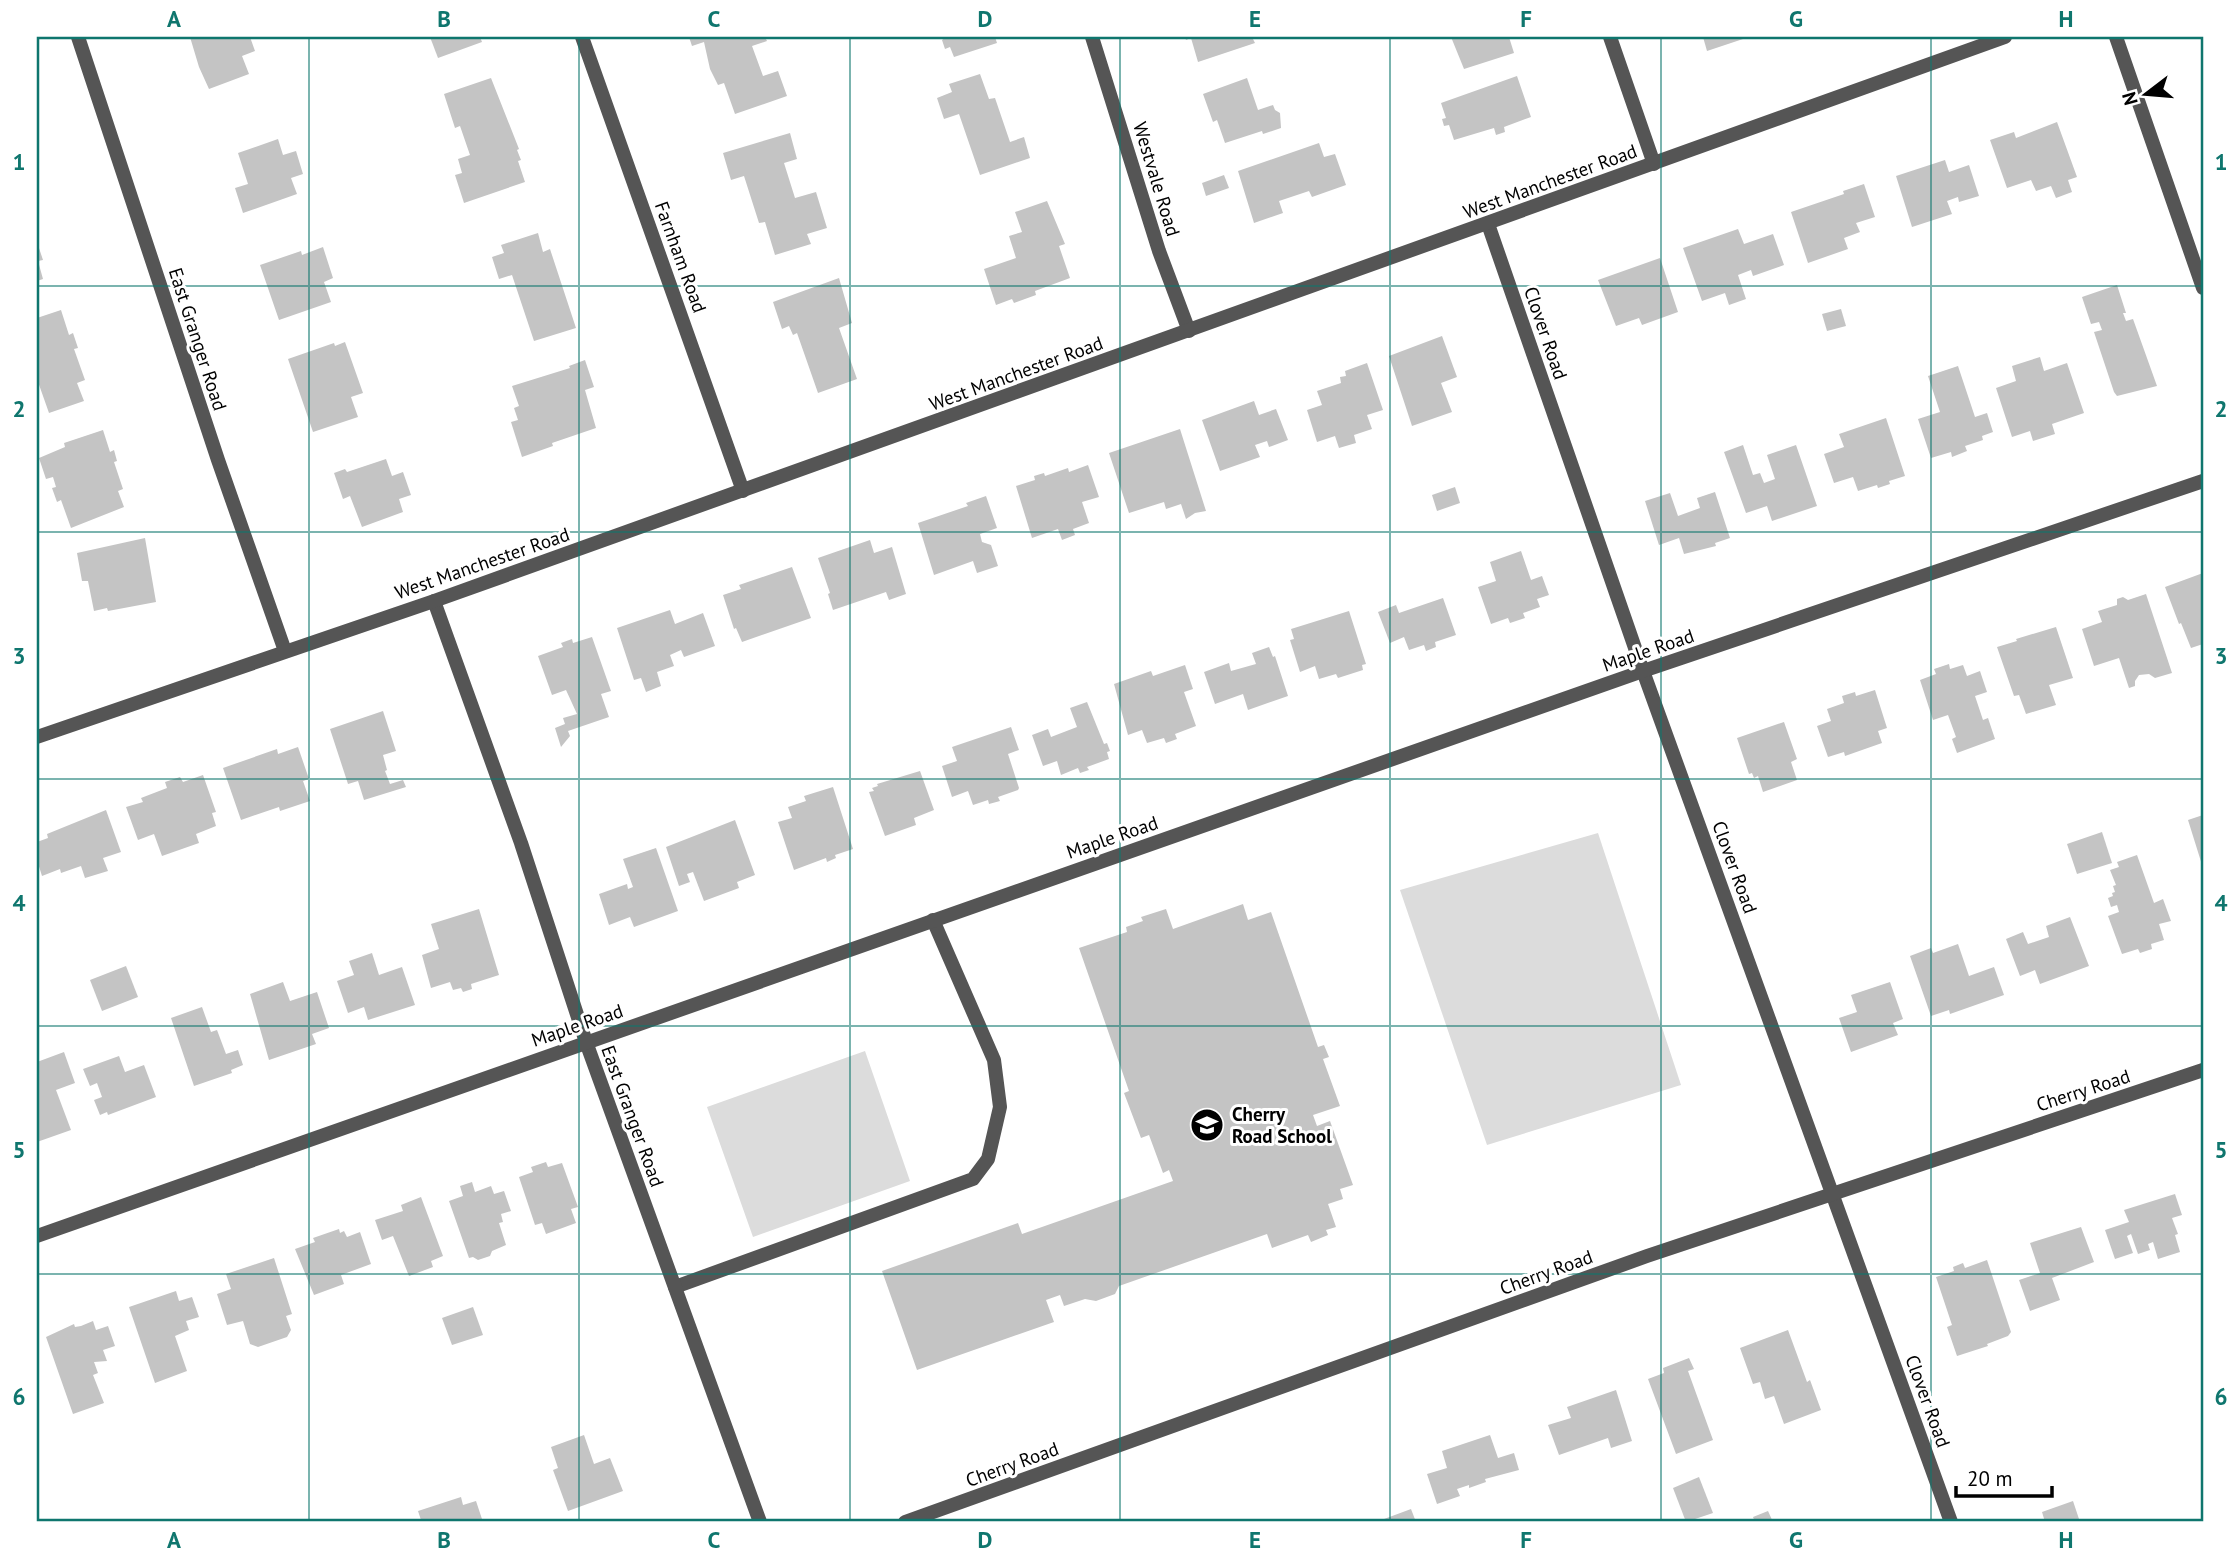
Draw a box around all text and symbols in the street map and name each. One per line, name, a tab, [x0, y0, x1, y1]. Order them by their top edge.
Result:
text: A	[167, 4, 181, 33]
text: B	[437, 4, 451, 33]
text: C	[708, 4, 721, 33]
text: D	[978, 4, 992, 33]
text: E	[1249, 4, 1261, 33]
text: F	[1520, 4, 1532, 33]
text: G	[1789, 4, 1803, 33]
text: H	[2059, 4, 2073, 33]
north arrow	[2110, 60, 2180, 130]
text: N	[2116, 89, 2143, 108]
street label: Westvale Road	[1128, 119, 1186, 239]
street label: West Manchester Road	[1460, 138, 1640, 224]
text: 1	[12, 147, 26, 176]
text: 1	[2214, 147, 2228, 176]
street label: Farnham Road	[650, 198, 712, 316]
street label: East Granger Road	[164, 265, 232, 413]
street label: Clover Road	[1519, 283, 1573, 383]
street label: West Manchester Road	[926, 330, 1106, 416]
text: 2	[12, 394, 26, 423]
text: 2	[2214, 394, 2228, 423]
street label: West Manchester Road	[391, 522, 573, 604]
street label: Maple Road	[1599, 623, 1697, 677]
text: 3	[12, 641, 26, 670]
text: 3	[2214, 641, 2228, 670]
street label: Maple Road	[1063, 810, 1161, 864]
street label: Clover Road	[1707, 817, 1763, 917]
text: 4	[12, 888, 26, 917]
text: 4	[2214, 888, 2228, 917]
street label: Maple Road	[528, 998, 626, 1052]
street label: East Granger Road	[596, 1042, 670, 1190]
street label: Cherry Road	[2033, 1064, 2133, 1116]
place label: Cherry Road School	[1232, 1102, 1332, 1148]
school or university icon: Cherry Road School	[1188, 1106, 1226, 1144]
text: 5	[12, 1135, 26, 1164]
text: 5	[2214, 1135, 2228, 1164]
street label: Cherry Road	[1496, 1244, 1596, 1300]
street label: Clover Road	[1900, 1351, 1956, 1451]
text: 6	[12, 1382, 26, 1411]
text: 6	[2214, 1382, 2228, 1411]
street label: Cherry Road	[962, 1436, 1062, 1492]
scale bar	[1956, 1454, 2053, 1498]
text: 20 m	[1967, 1465, 2013, 1492]
text: A	[167, 1525, 181, 1554]
text: B	[437, 1525, 451, 1554]
text: C	[708, 1525, 721, 1554]
text: D	[978, 1525, 992, 1554]
text: E	[1249, 1525, 1261, 1554]
text: F	[1520, 1525, 1532, 1554]
text: G	[1789, 1525, 1803, 1554]
text: H	[2059, 1525, 2073, 1554]

